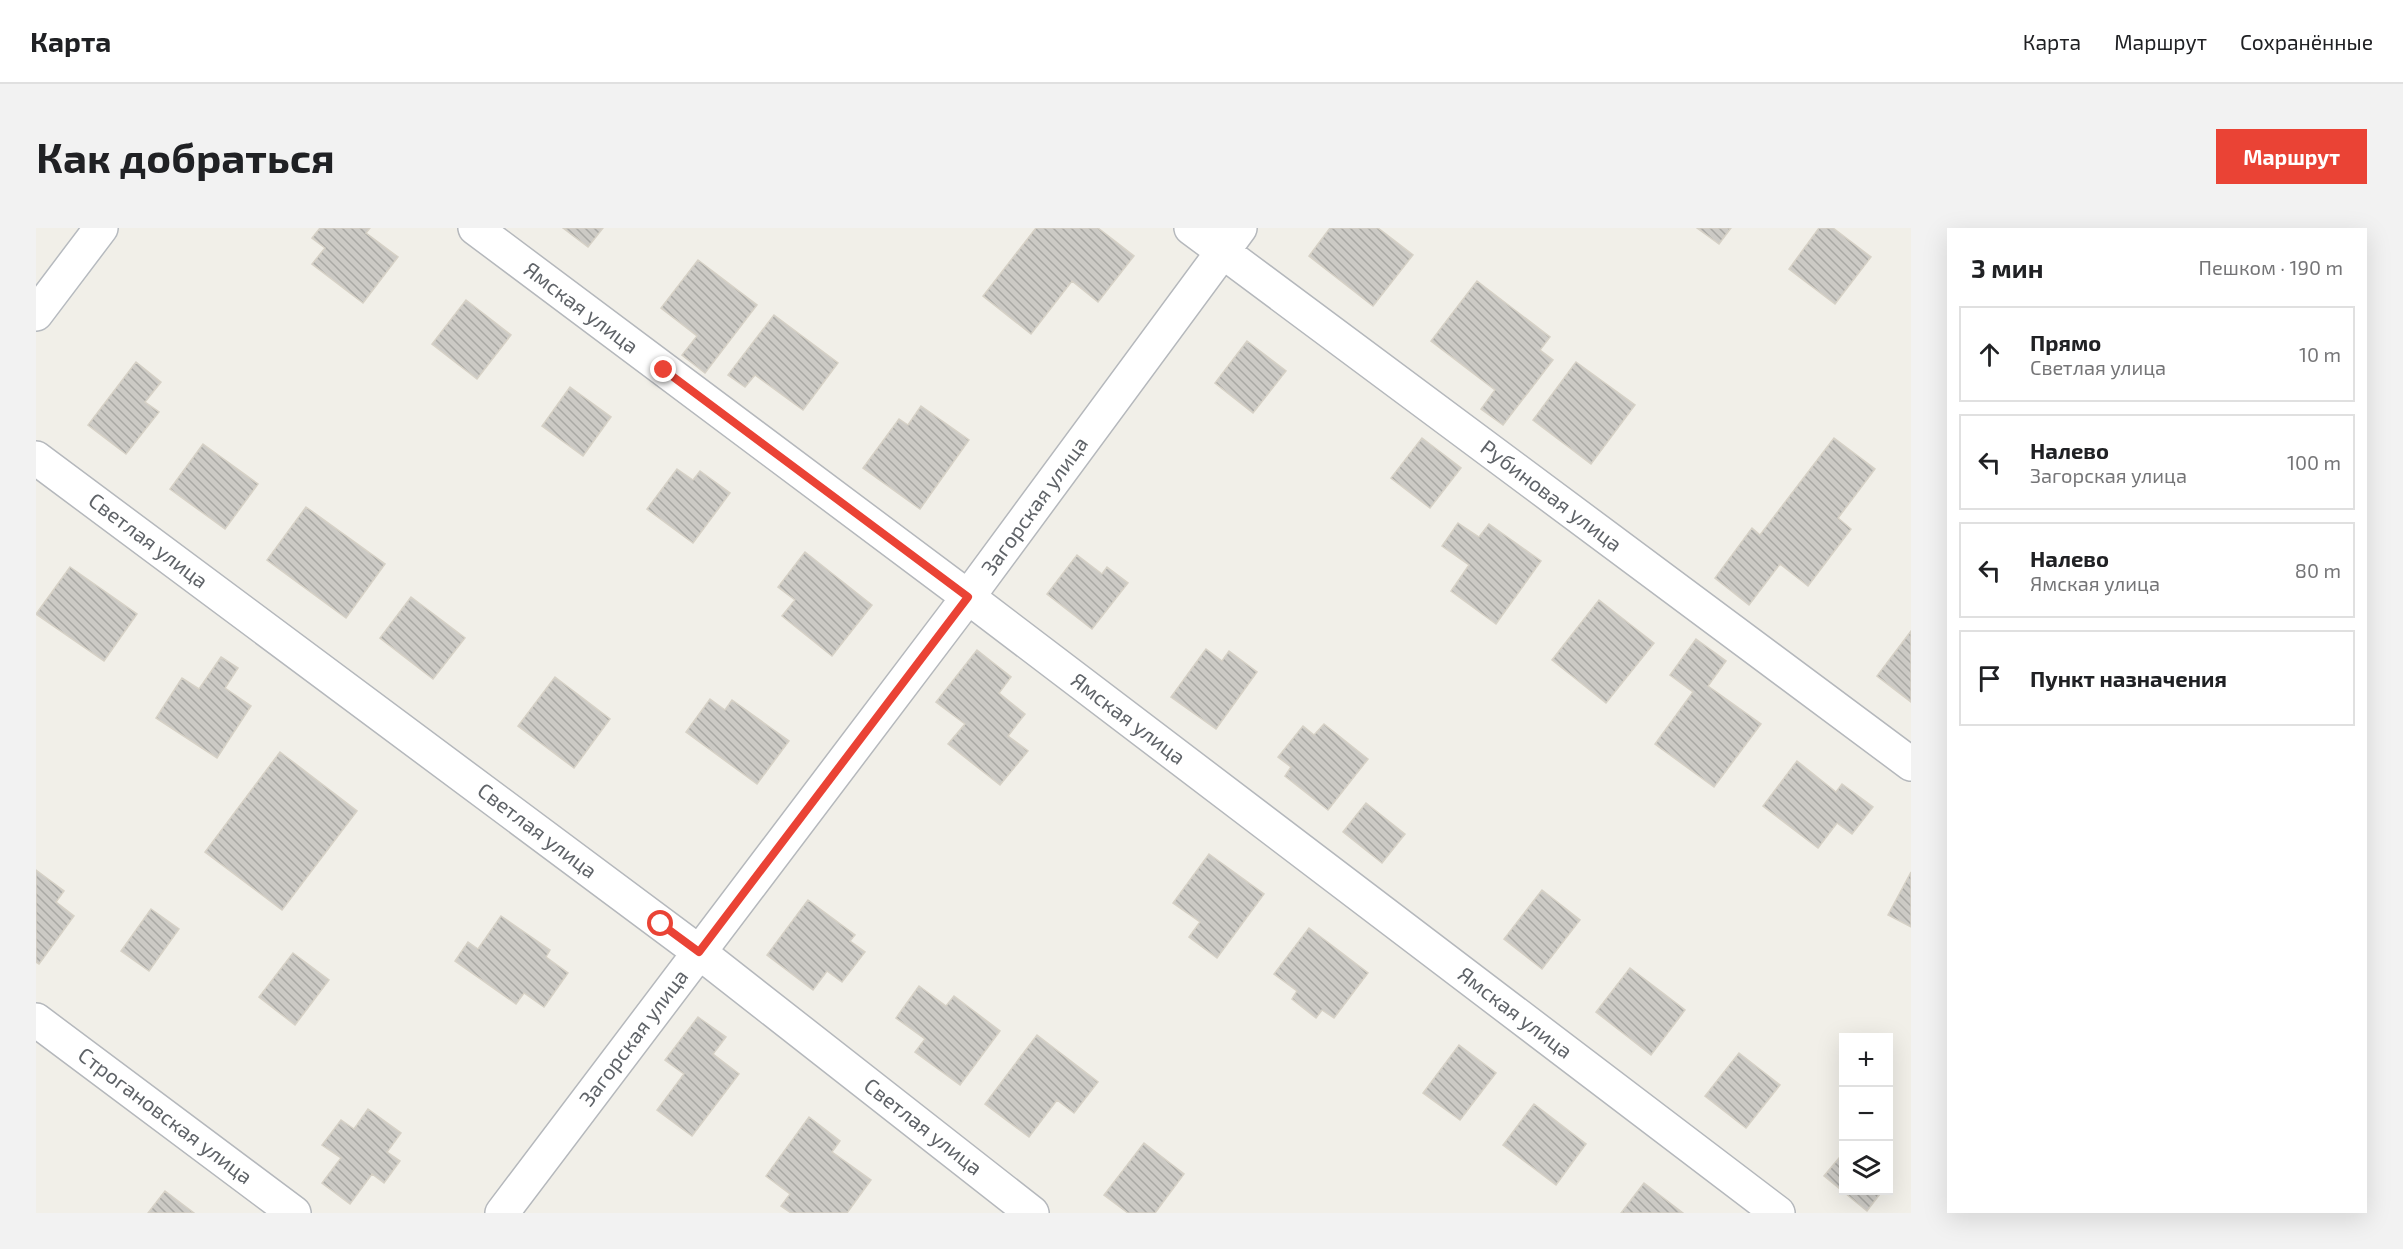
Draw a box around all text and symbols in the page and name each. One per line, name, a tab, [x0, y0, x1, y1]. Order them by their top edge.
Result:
text: Карта	[30, 24, 111, 58]
text: Карта	[2023, 29, 2081, 54]
text: Маршрут	[2114, 29, 2207, 54]
text: Сохранённые	[2240, 29, 2373, 54]
button: Маршрут	[2216, 129, 2367, 184]
text: Как добраться	[36, 131, 335, 181]
text: 3 мин	[1971, 252, 2043, 283]
text: Пешком · 190 m	[2199, 255, 2343, 279]
street label: Ямская улица	[519, 256, 644, 359]
text: Прямо	[2030, 329, 2101, 355]
icon: ahead	[1973, 338, 2006, 371]
text: 10 m	[2299, 342, 2341, 366]
text: Светлая улица	[2030, 355, 2166, 379]
route end	[650, 356, 676, 382]
street label: Загорская улица	[975, 431, 1093, 580]
street label: Рубиновая улица	[1476, 434, 1627, 557]
text: Налево	[2030, 437, 2109, 463]
icon: left	[1973, 446, 2006, 479]
text: 100 m	[2287, 450, 2341, 474]
text: Загорская улица	[2030, 463, 2187, 487]
street label: Светлая улица	[84, 487, 214, 594]
text: Налево	[2030, 545, 2109, 571]
icon: left	[1973, 554, 2006, 587]
text: 80 m	[2295, 558, 2341, 582]
text: Ямская улица	[2030, 571, 2160, 595]
icon: arrive	[1973, 662, 2006, 695]
text: Пункт назначения	[2030, 665, 2227, 691]
street label: Ямская улица	[1066, 667, 1191, 770]
street label: Светлая улица	[473, 777, 603, 884]
route start	[647, 910, 673, 936]
street label: Ямская улица	[1453, 961, 1578, 1064]
street label: Загорская улица	[573, 964, 693, 1111]
map controls	[1839, 1033, 1893, 1195]
button: +	[1839, 1033, 1893, 1087]
street label: Строгановская улица	[73, 1041, 258, 1189]
street label: Светлая улица	[859, 1072, 988, 1180]
button: −	[1839, 1087, 1893, 1141]
button: layers	[1839, 1141, 1893, 1195]

